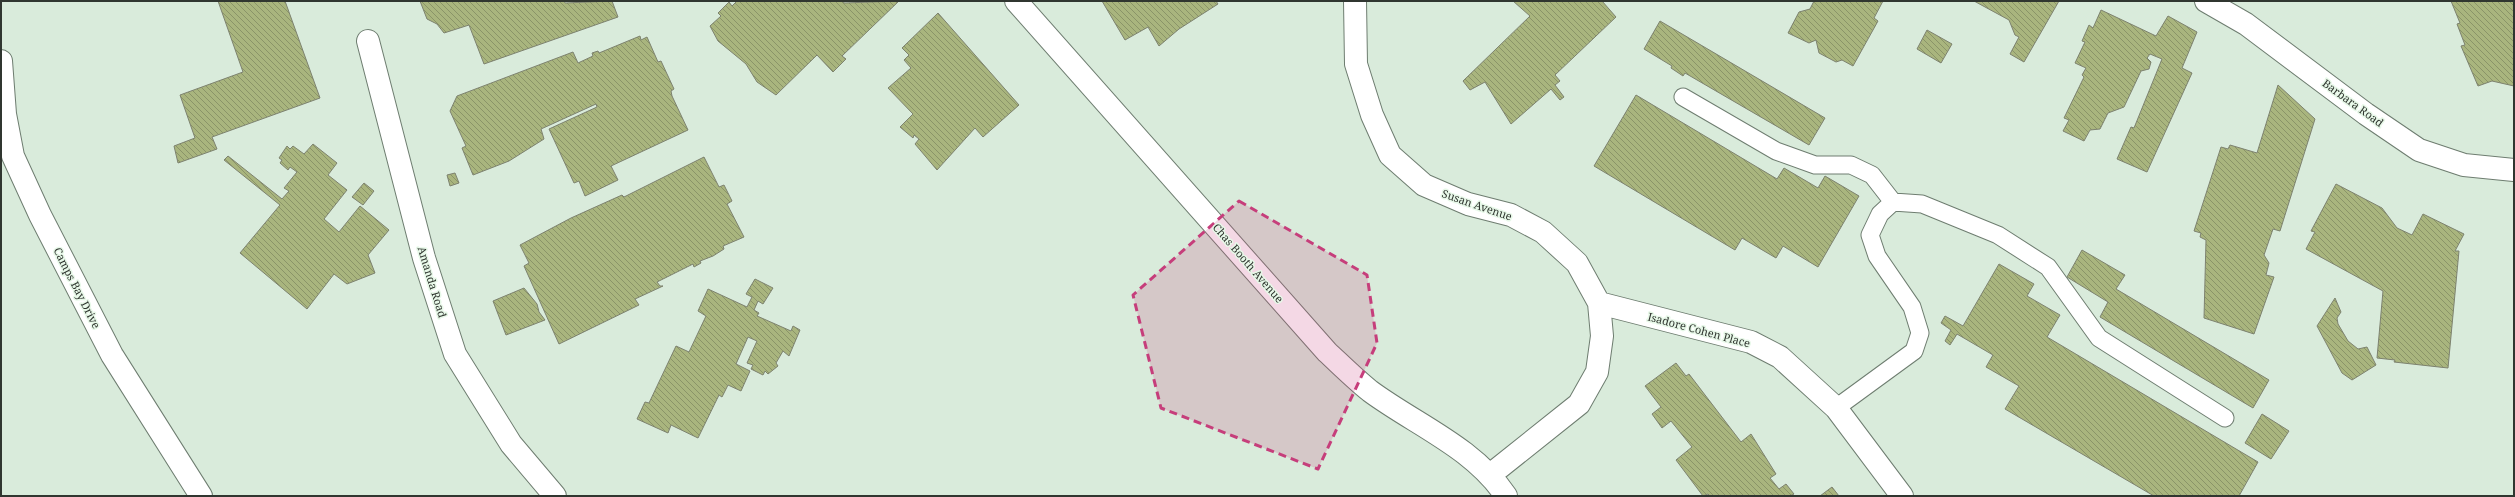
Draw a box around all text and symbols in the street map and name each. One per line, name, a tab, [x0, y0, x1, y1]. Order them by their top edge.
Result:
street label: Barbara Road	[2320, 75, 2387, 130]
street label: Susan Avenue	[1440, 185, 1514, 224]
street label: Chas Booth Avenue	[1210, 220, 1287, 306]
street label: Amanda Road	[415, 244, 451, 320]
street label: Camps Bay Drive	[51, 245, 104, 331]
street label: Isadore Cohen Place	[1646, 309, 1752, 350]

